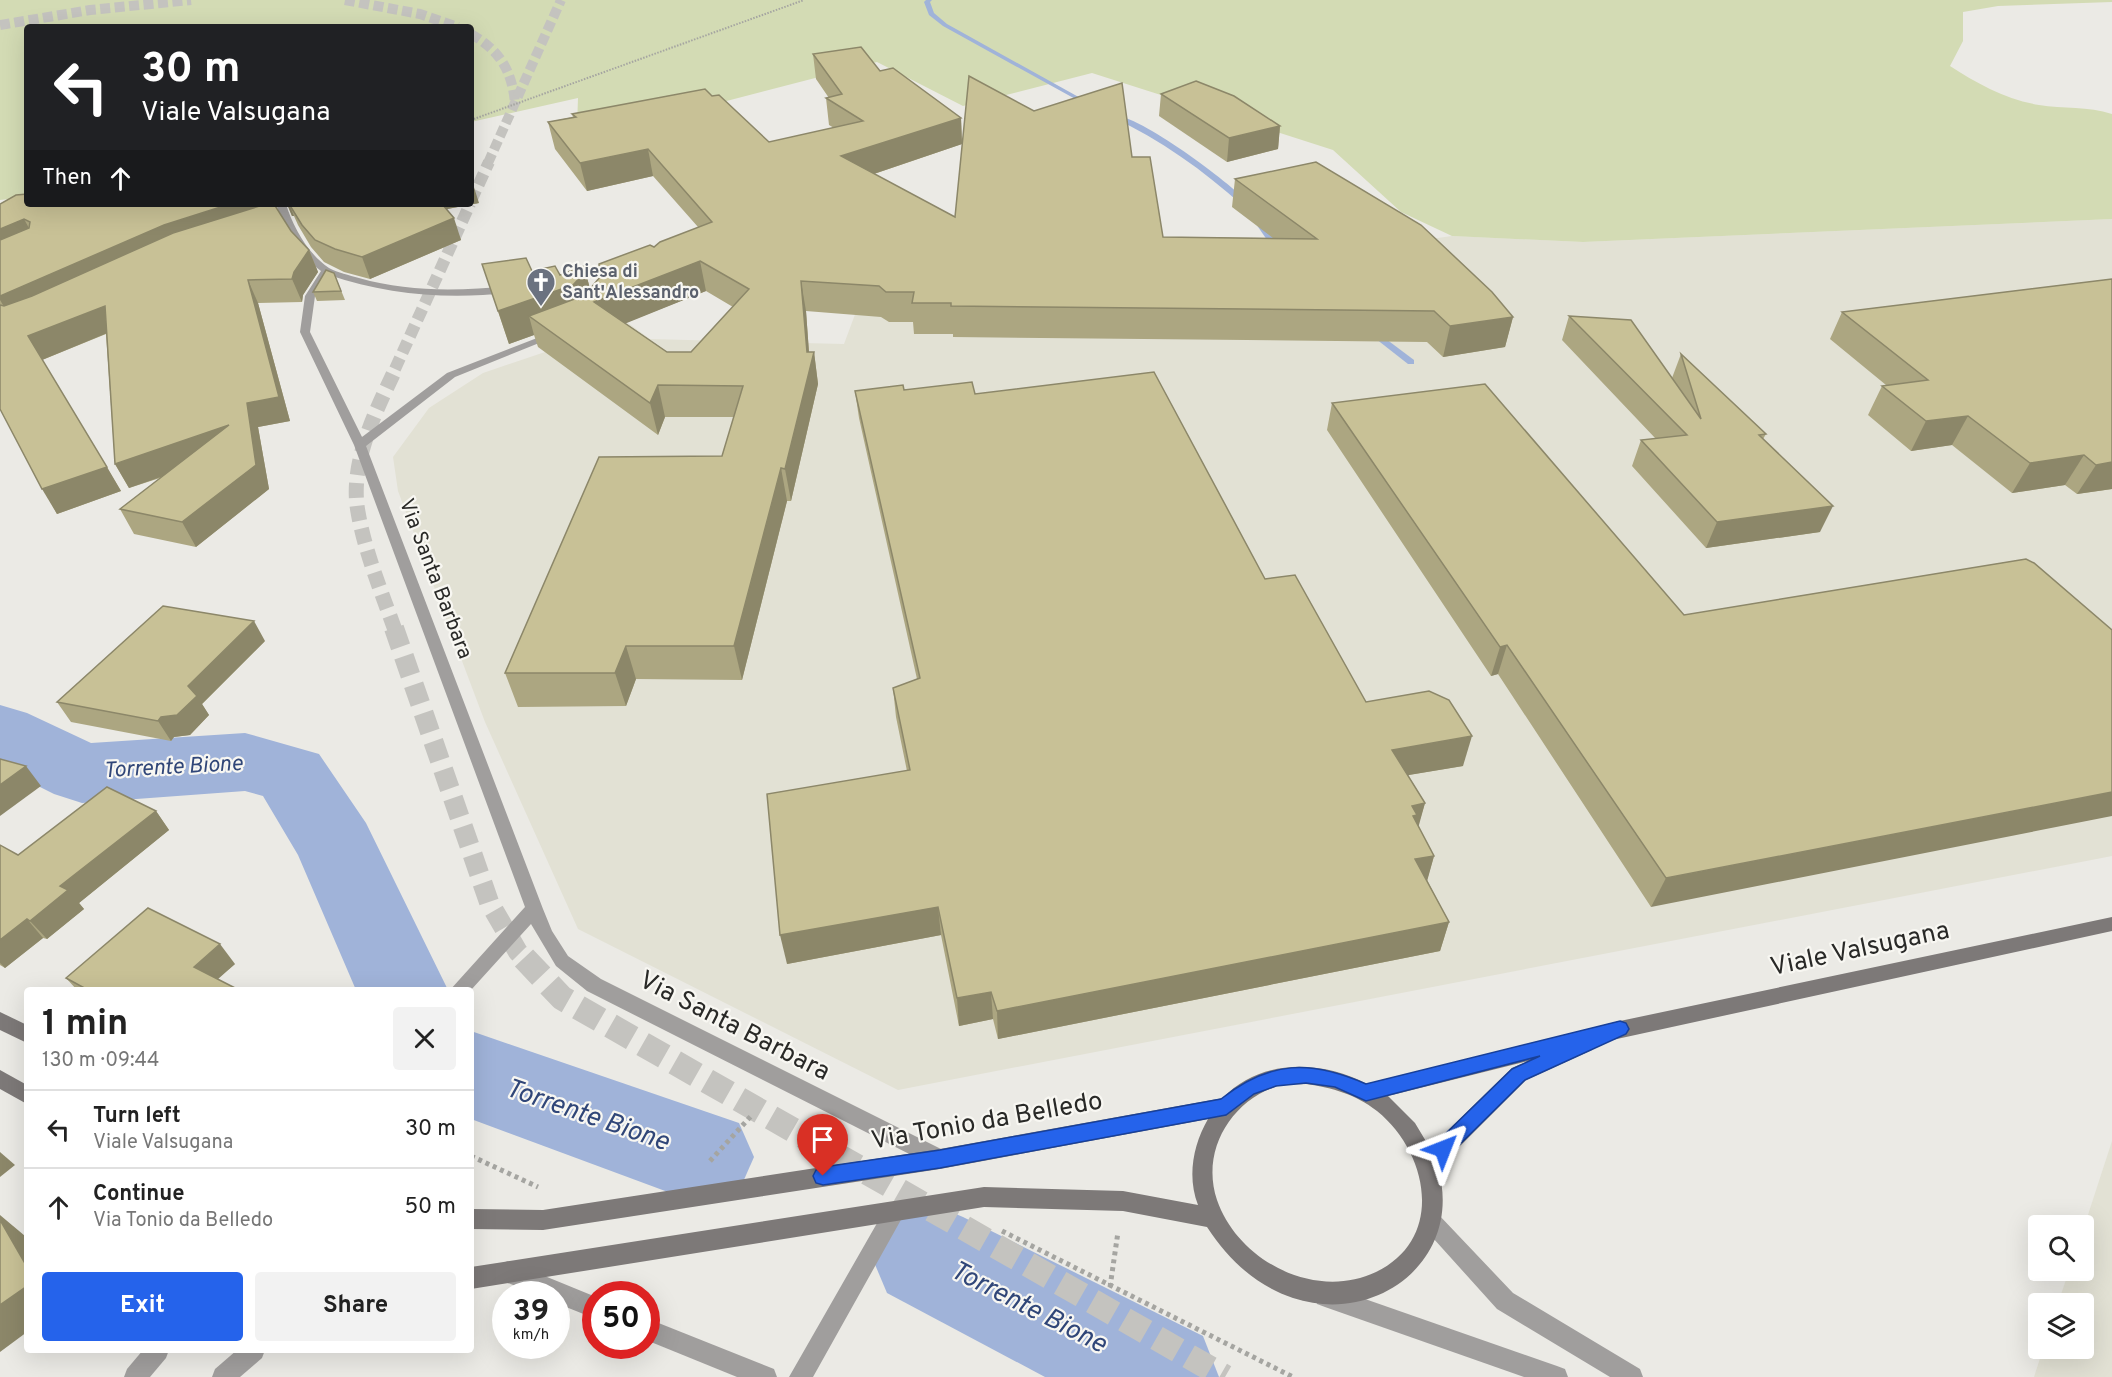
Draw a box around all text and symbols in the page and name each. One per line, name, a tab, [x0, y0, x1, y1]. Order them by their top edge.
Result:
text: 30 m	[141, 44, 240, 97]
icon: left	[42, 48, 120, 126]
text: Viale Valsugana	[141, 96, 330, 130]
icon: ahead	[104, 162, 137, 195]
text: Then	[42, 165, 92, 192]
place label: Chiesa di Sant'Alessandro	[562, 261, 699, 305]
church icon: Chiesa di Sant'Alessandro	[525, 266, 557, 308]
street label: Via Santa Barbara	[392, 495, 478, 663]
water label: Torrente Bione	[103, 751, 244, 785]
street label: Viale Valsugana	[1767, 915, 1953, 985]
street label: Via Santa Barbara	[633, 965, 835, 1089]
text: 1 min	[42, 1002, 128, 1048]
button: close	[393, 1007, 456, 1070]
text: 130 m · 09:44	[42, 1048, 159, 1074]
water label: Torrente Bione	[501, 1072, 674, 1160]
street label: Via Tonio da Belledo	[869, 1085, 1105, 1159]
text: Turn left	[93, 1103, 181, 1130]
icon: left	[42, 1113, 75, 1146]
pin	[797, 1114, 848, 1176]
text: 30 m	[405, 1116, 456, 1143]
position arrow	[1411, 1117, 1475, 1181]
icon: arrive	[806, 1123, 839, 1156]
text: Viale Valsugana	[93, 1130, 233, 1156]
text: Continue	[93, 1181, 184, 1208]
icon: ahead	[42, 1191, 75, 1224]
text: 50 m	[404, 1194, 456, 1221]
text: Via Tonio da Belledo	[93, 1208, 273, 1234]
map controls	[2028, 1215, 2094, 1359]
button: search	[2028, 1215, 2094, 1281]
water label: Torrente Bione	[944, 1254, 1113, 1362]
button: Exit	[42, 1272, 243, 1341]
button: Share	[255, 1272, 456, 1341]
speed limit sign: 50	[582, 1281, 660, 1359]
button: layers	[2028, 1293, 2094, 1359]
text: 39	[513, 1294, 549, 1331]
text: km/h	[513, 1326, 549, 1345]

